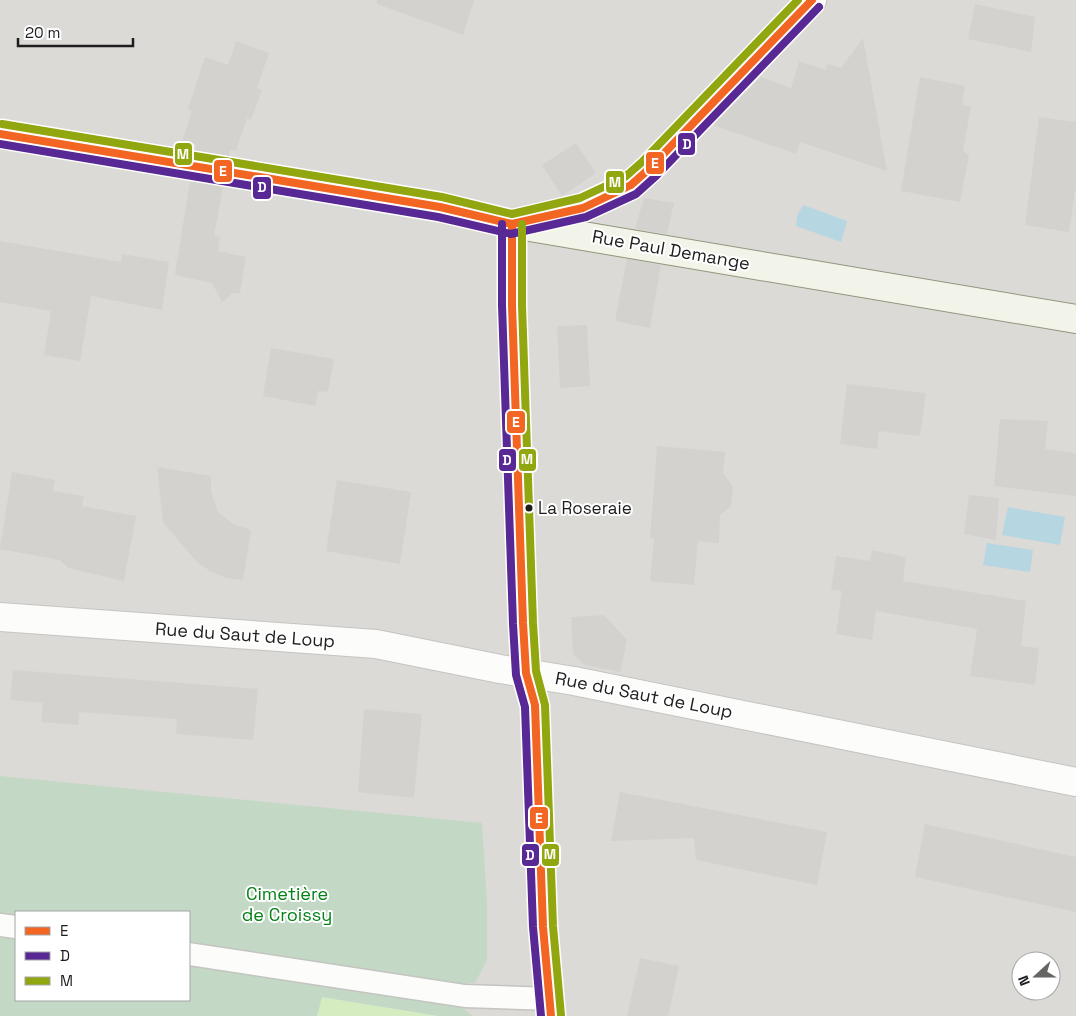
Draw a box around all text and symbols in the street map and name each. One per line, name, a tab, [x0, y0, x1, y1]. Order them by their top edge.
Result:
scale bar	[18, 15, 132, 47]
text: 20 m	[25, 23, 60, 42]
line badge: D	[677, 132, 696, 156]
text: D	[682, 135, 692, 153]
line badge: M	[174, 142, 193, 166]
text: M	[177, 145, 189, 163]
line badge: E	[645, 151, 665, 175]
text: E	[651, 154, 659, 172]
line badge: E	[213, 159, 233, 183]
text: E	[219, 162, 227, 180]
line badge: M	[605, 170, 625, 194]
text: M	[609, 173, 621, 191]
line badge: D	[252, 176, 272, 200]
text: D	[257, 178, 267, 196]
street label: Rue Paul Demange	[590, 224, 752, 275]
line badge: E	[506, 410, 526, 434]
text: E	[512, 413, 520, 431]
line badge: D	[498, 448, 517, 472]
line badge: M	[518, 448, 537, 472]
text: M	[521, 450, 533, 468]
text: D	[502, 451, 512, 469]
place label: La Roseraie	[538, 497, 632, 519]
marker: La Roseraie	[524, 503, 534, 513]
street label: Rue du Saut de Loup	[154, 617, 336, 652]
street label: Rue du Saut de Loup	[553, 666, 735, 723]
line badge: E	[529, 806, 549, 830]
text: E	[535, 809, 543, 827]
line badge: D	[521, 843, 540, 867]
line badge: M	[541, 843, 560, 867]
text: M	[544, 845, 556, 863]
text: D	[525, 846, 535, 864]
park label: Cimetière de Croissy	[242, 882, 332, 926]
legend	[15, 911, 190, 1001]
text: E	[60, 921, 68, 940]
text: D	[60, 946, 70, 965]
north arrow	[1011, 951, 1061, 1001]
text: M	[60, 971, 73, 990]
text: N	[1014, 973, 1034, 988]

